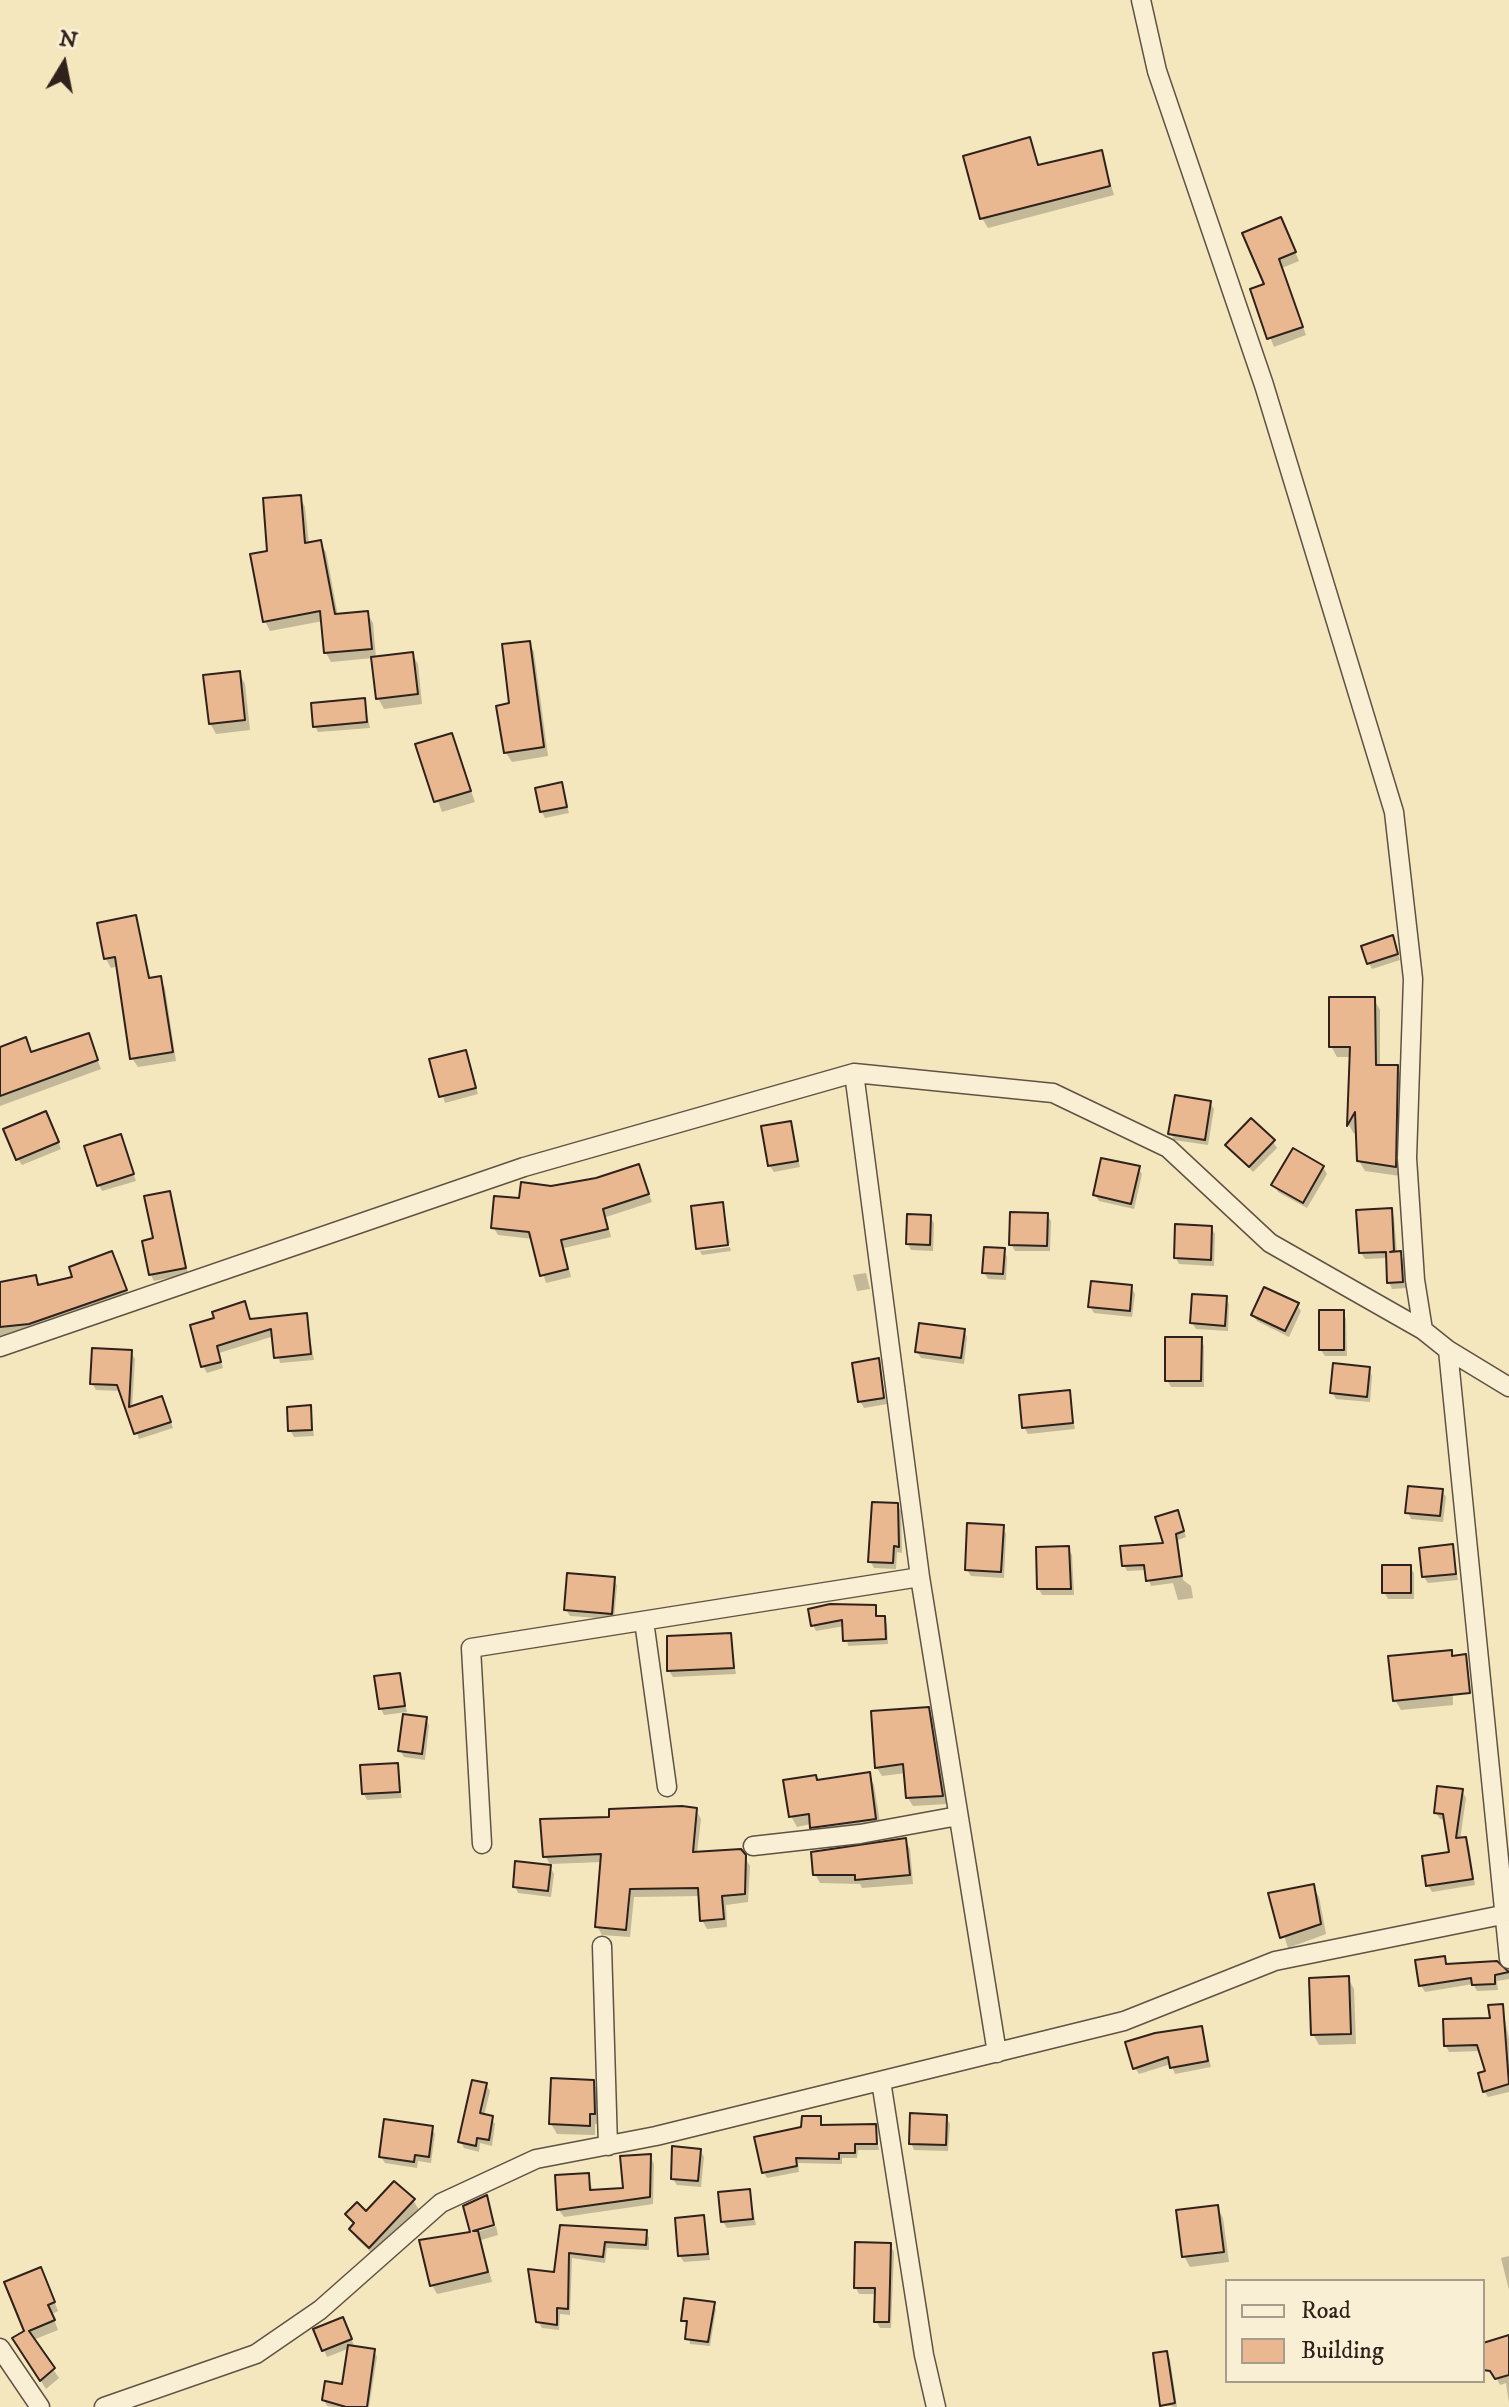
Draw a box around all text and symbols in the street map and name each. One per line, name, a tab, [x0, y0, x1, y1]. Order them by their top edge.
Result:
north arrow	[24, 24, 104, 104]
text: N	[57, 25, 79, 55]
legend	[1225, 2279, 1485, 2383]
text: Road	[1301, 2296, 1351, 2326]
text: Building	[1301, 2336, 1384, 2366]

